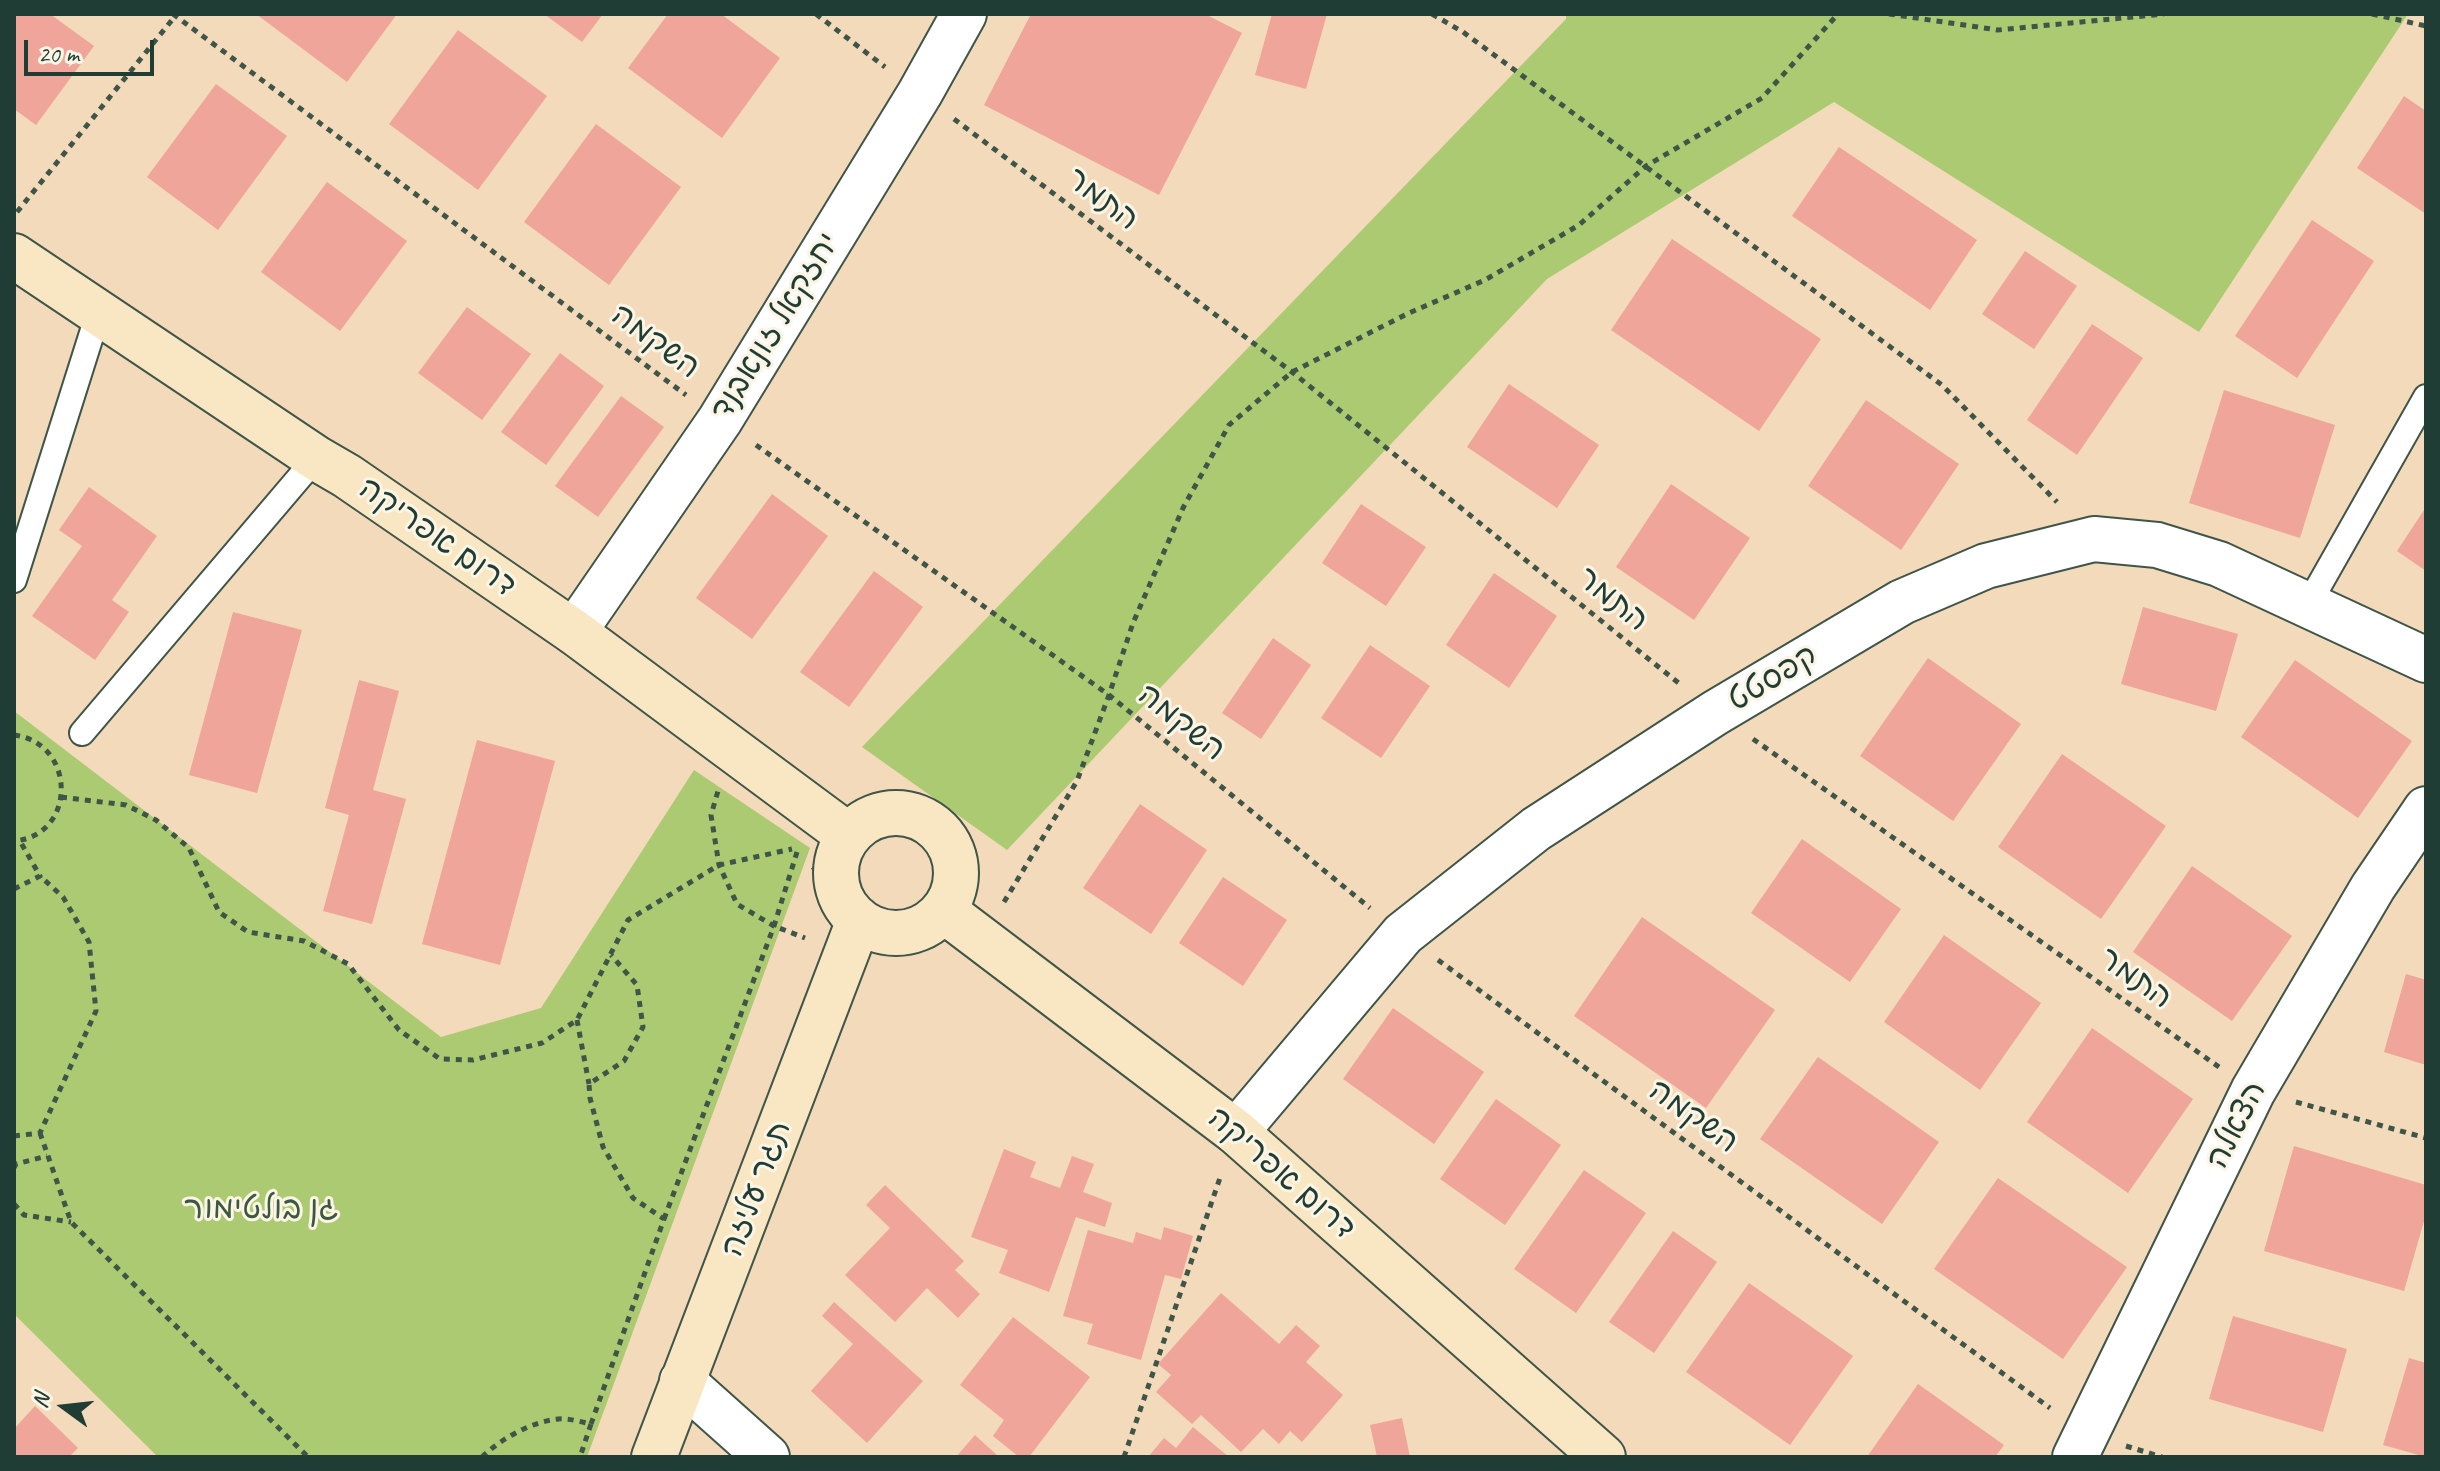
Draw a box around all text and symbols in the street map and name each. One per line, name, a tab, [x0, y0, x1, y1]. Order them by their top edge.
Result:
scale bar	[28, 24, 158, 74]
text: 20 m	[38, 39, 79, 69]
street label: התמר	[1058, 160, 1146, 240]
street label: יחזקאל זונאבנד	[703, 226, 849, 428]
street label: השקמה	[603, 296, 707, 388]
street label: דרום אפריקה	[351, 470, 523, 606]
street label: התמר	[1568, 560, 1656, 640]
street label: קפסטט	[1721, 637, 1825, 721]
street label: השקמה	[1130, 676, 1232, 770]
street label: התמר	[2091, 940, 2179, 1018]
street label: השקמה	[1641, 1072, 1745, 1162]
street label: הצאלה	[2199, 1075, 2275, 1175]
street label: דרום אפריקה	[1199, 1099, 1363, 1249]
street label: תגר עליזה	[713, 1115, 801, 1263]
park label: גן בולטימור	[184, 1191, 338, 1229]
north arrow	[24, 1367, 104, 1447]
text: N	[26, 1391, 56, 1411]

